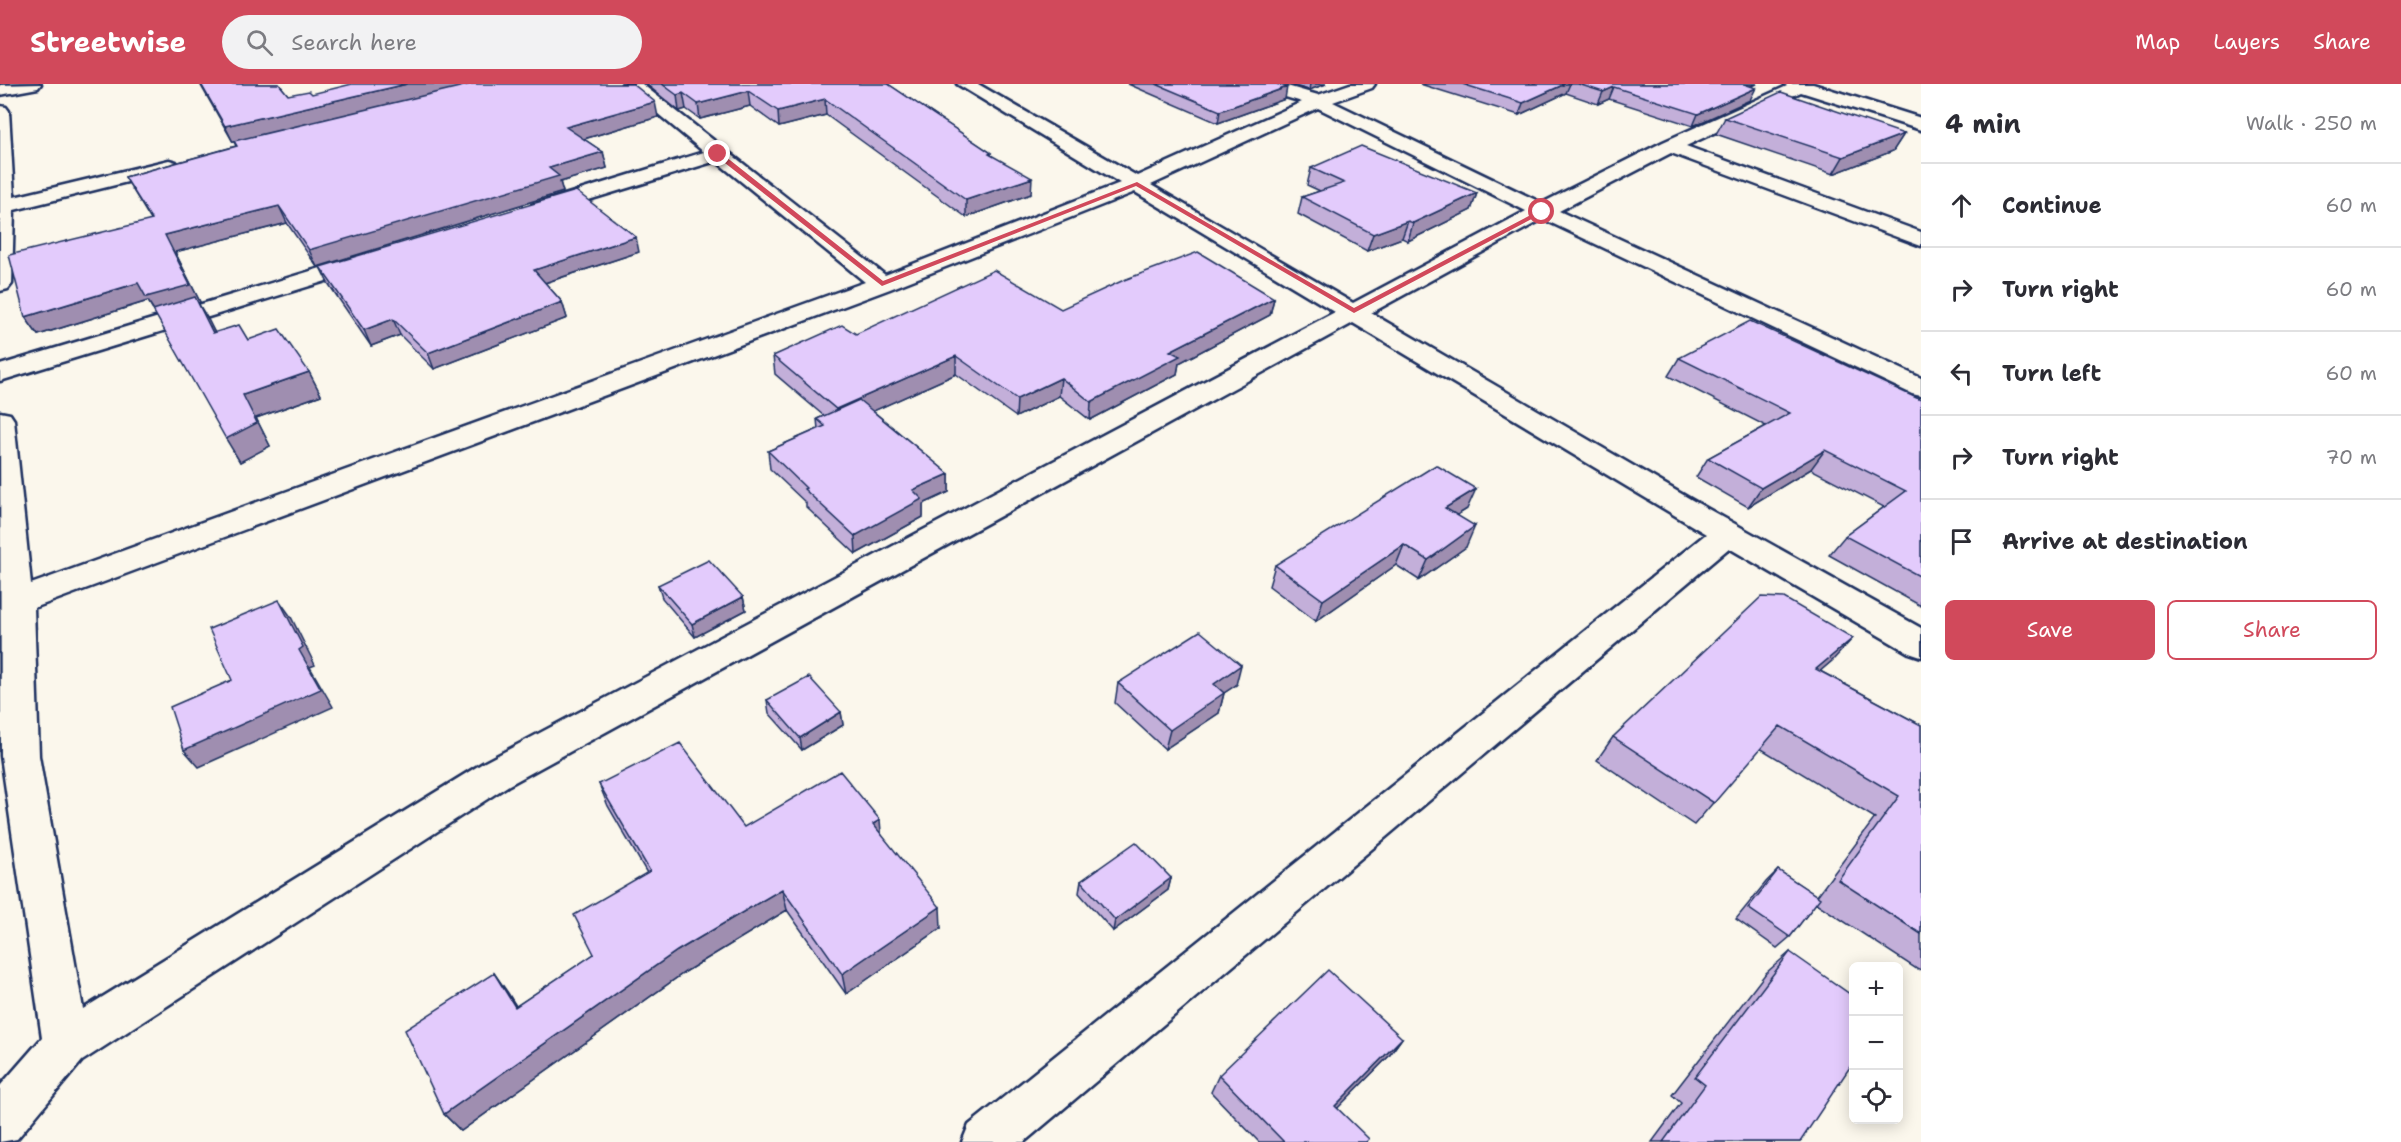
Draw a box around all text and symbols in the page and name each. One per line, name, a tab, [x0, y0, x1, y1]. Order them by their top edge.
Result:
search box	[222, 15, 642, 69]
text: Streetwise	[30, 23, 186, 61]
icon: search	[243, 26, 276, 59]
text: Search here	[291, 28, 417, 57]
text: Map	[2135, 28, 2180, 56]
text: Layers	[2213, 28, 2280, 56]
text: Share	[2313, 28, 2371, 56]
text: 4 min	[1945, 106, 2021, 141]
text: Walk · 250 m	[2246, 110, 2377, 136]
route end	[704, 140, 730, 166]
icon: ahead	[1945, 189, 1978, 222]
text: Continue	[2002, 191, 2102, 220]
text: 60 m	[2325, 192, 2377, 218]
route start	[1528, 198, 1554, 224]
icon: right	[1945, 273, 1978, 306]
text: Turn right	[2002, 275, 2119, 304]
text: 60 m	[2325, 276, 2377, 302]
icon: left	[1945, 357, 1978, 390]
text: Turn left	[2002, 359, 2101, 388]
text: 60 m	[2325, 360, 2377, 386]
icon: right	[1945, 441, 1978, 474]
text: Turn right	[2002, 443, 2119, 472]
text: 70 m	[2325, 444, 2377, 470]
icon: arrive	[1945, 525, 1978, 558]
text: Arrive at destination	[2002, 527, 2248, 556]
button: Save	[1945, 600, 2155, 660]
button: Share	[2167, 600, 2377, 660]
map controls	[1849, 962, 1903, 1124]
button: +	[1849, 962, 1903, 1016]
button: −	[1849, 1016, 1903, 1070]
button: locate	[1849, 1070, 1903, 1124]

